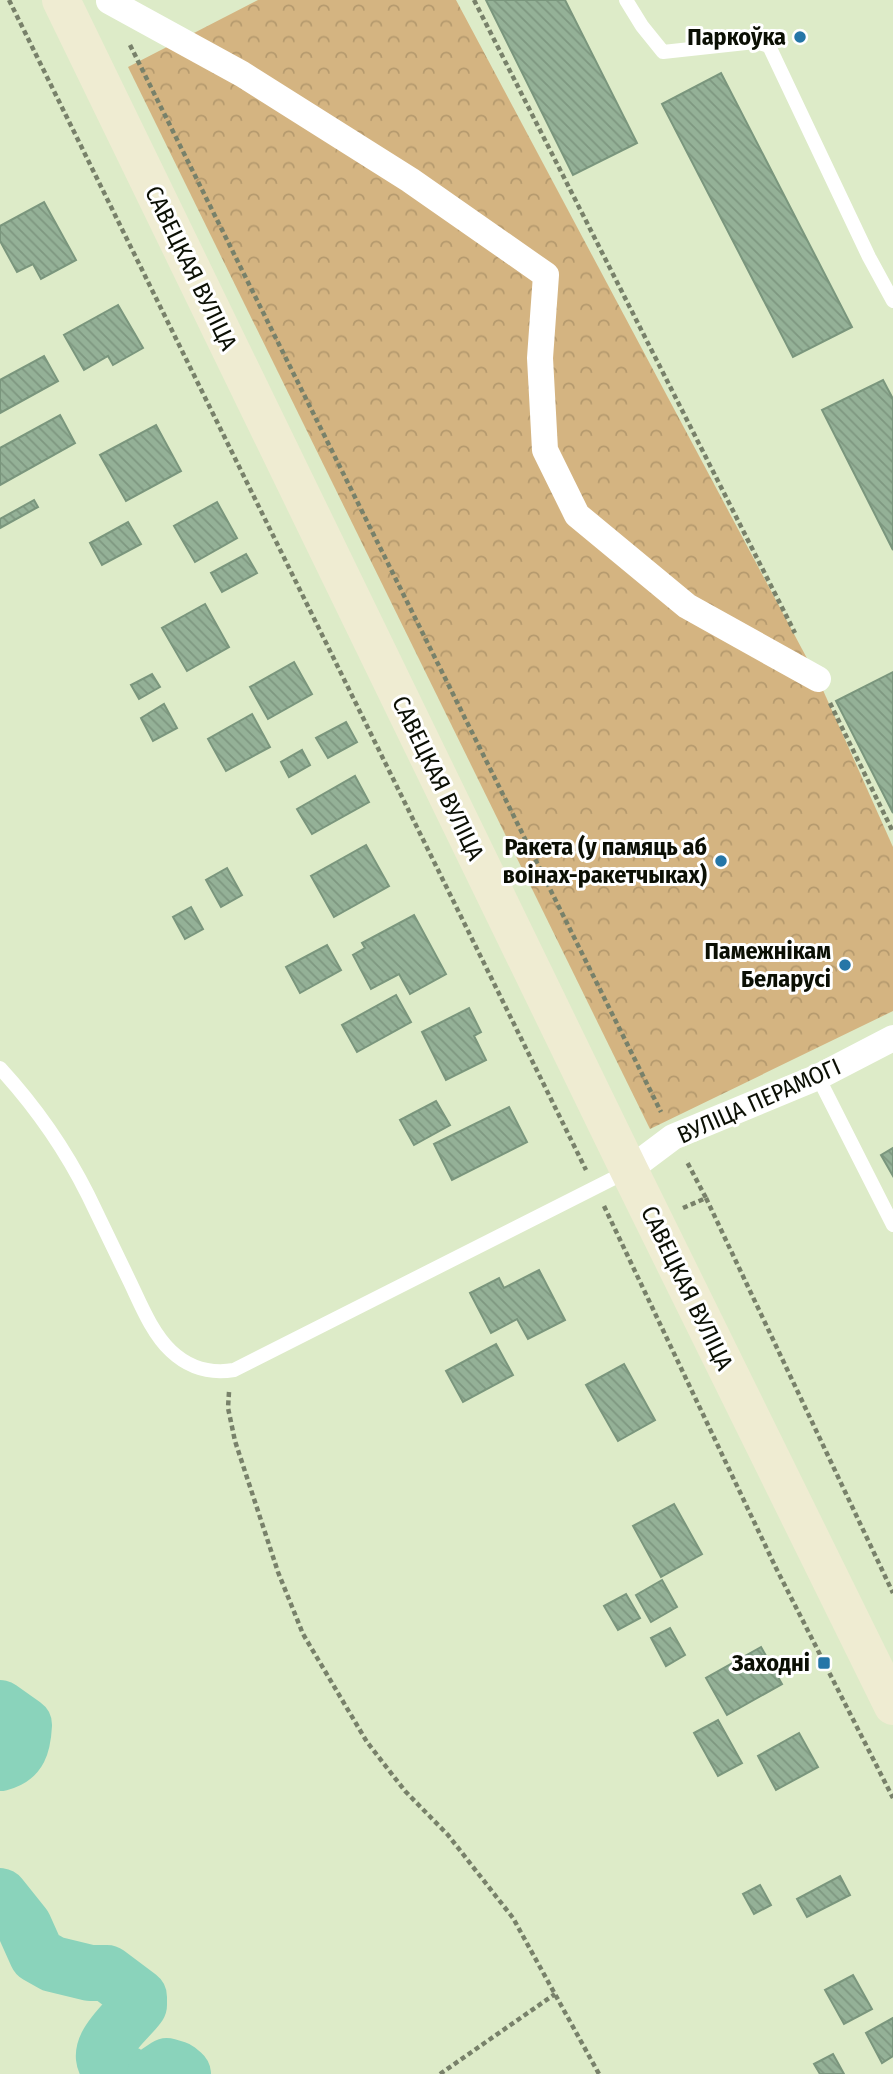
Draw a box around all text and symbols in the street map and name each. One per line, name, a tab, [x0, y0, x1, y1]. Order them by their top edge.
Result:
place label: Паркоўка	[687, 23, 786, 51]
marker: Паркоўка	[792, 29, 808, 45]
street label: САВЕЦКАЯ ВУЛІЦА	[139, 181, 243, 355]
street label: САВЕЦКАЯ ВУЛІЦА	[386, 691, 490, 865]
place label: Ракета (у памяць аб воінах-ракетчыках)	[503, 833, 707, 889]
marker: Ракета (у памяць аб воінах-ракетчыках)	[713, 853, 729, 869]
place label: Памежнікам Беларусі	[704, 937, 831, 993]
marker: Памежнікам Беларусі	[837, 957, 853, 973]
street label: ВУЛІЦА ПЕРАМОГІ	[673, 1053, 845, 1149]
street label: САВЕЦКАЯ ВУЛІЦА	[635, 1201, 739, 1375]
place label: Заходні	[731, 1649, 810, 1677]
marker: Заходні	[816, 1655, 832, 1671]

